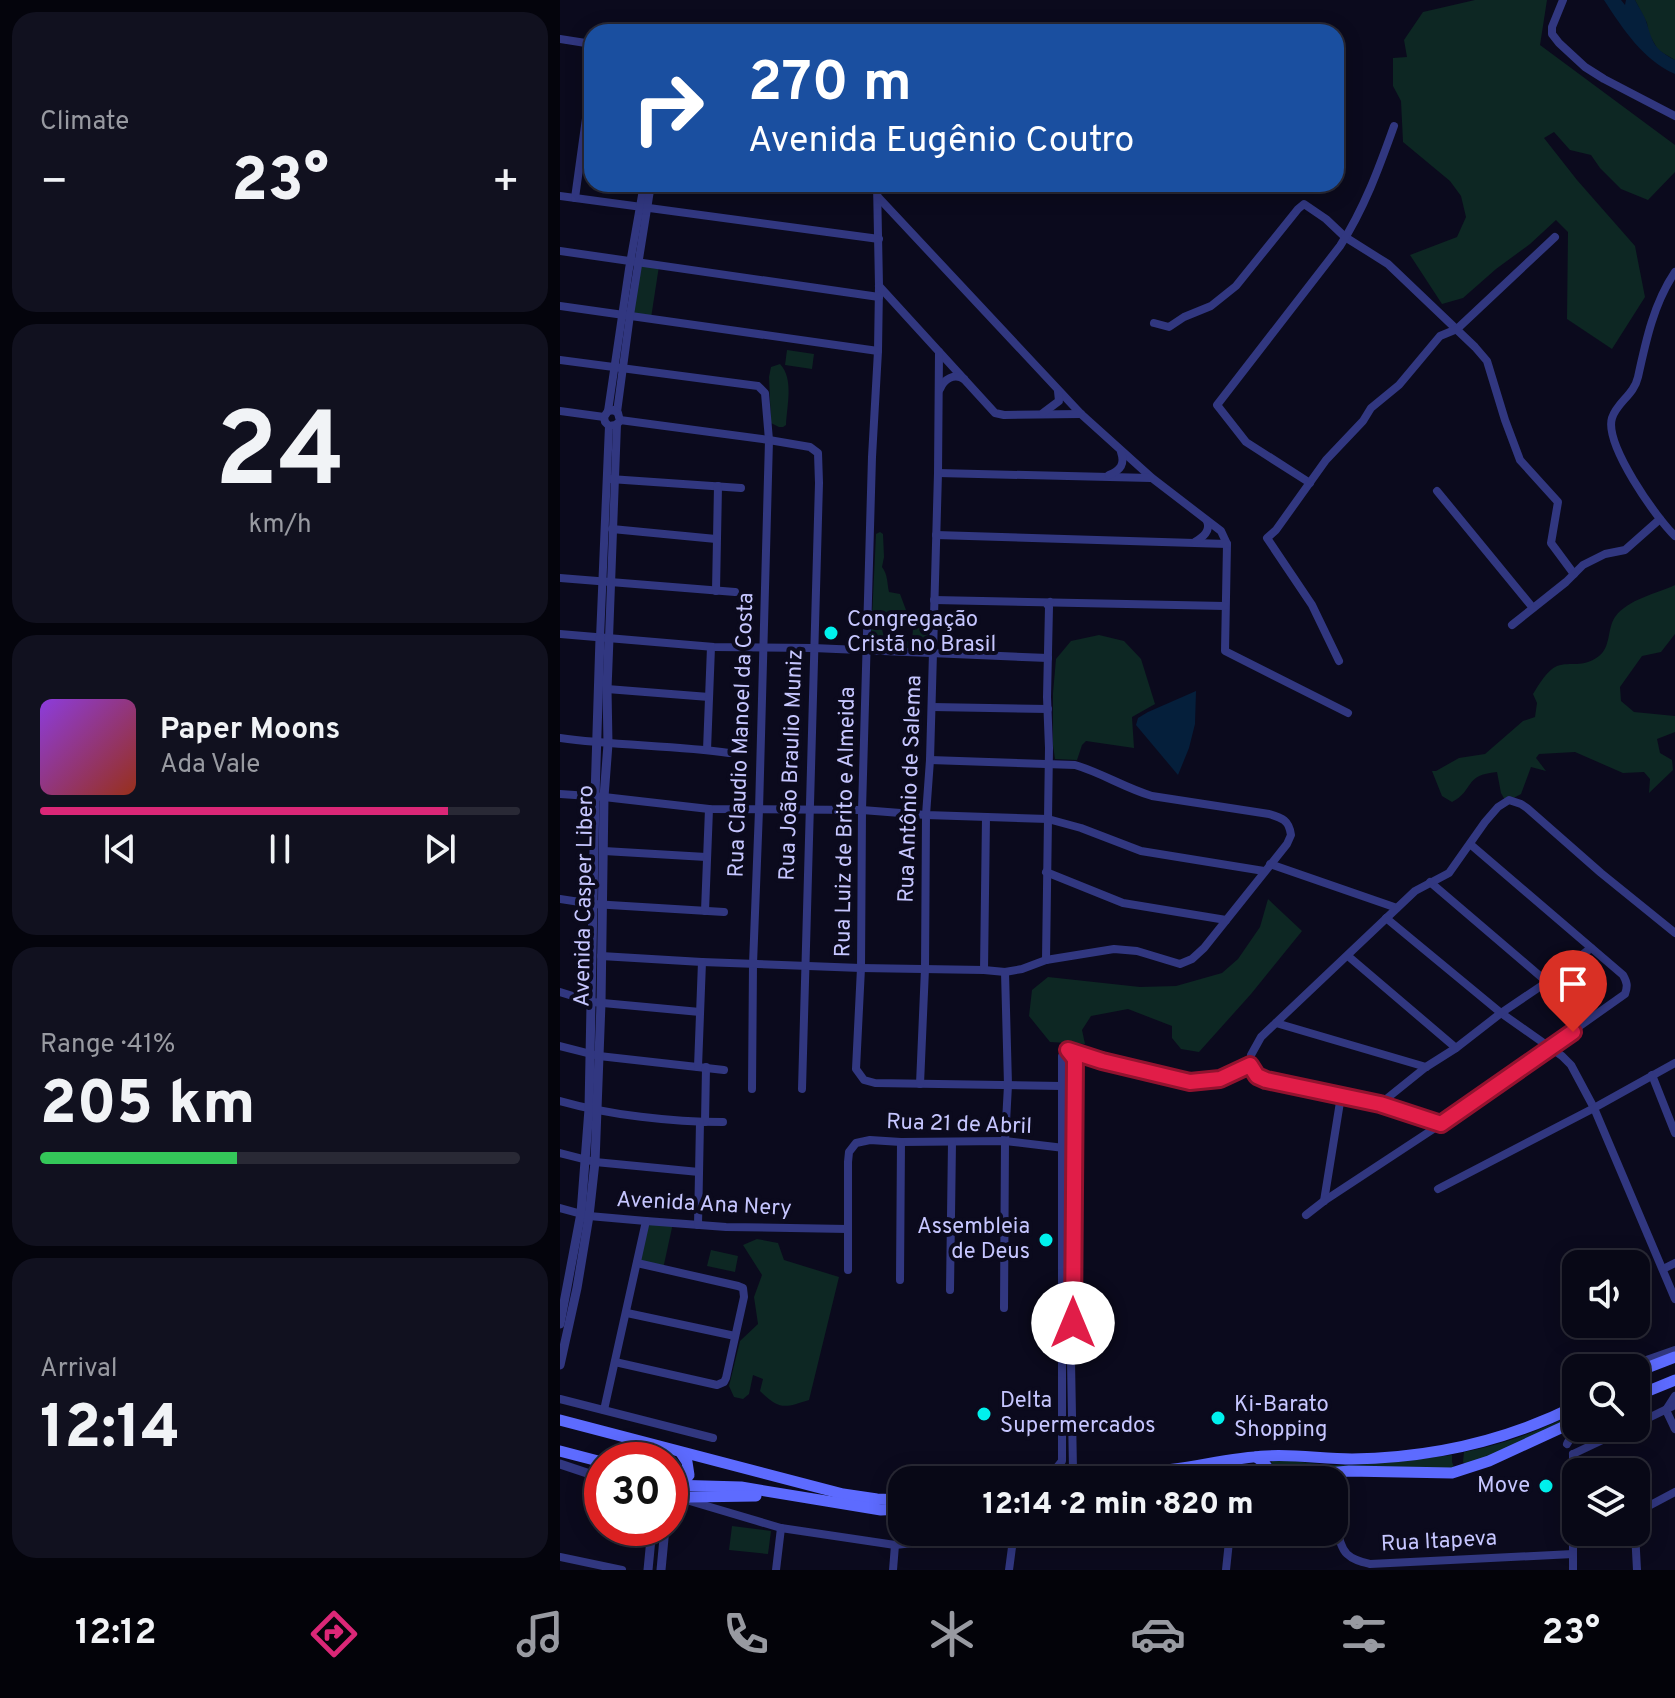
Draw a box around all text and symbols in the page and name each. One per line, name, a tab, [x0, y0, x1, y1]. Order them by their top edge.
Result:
text: 270 m	[748, 50, 912, 120]
icon: right	[616, 56, 720, 160]
text: Climate	[40, 106, 129, 139]
text: Avenida Eugênio Coutro	[748, 119, 1134, 165]
text: 23°	[231, 146, 329, 222]
text: −	[40, 156, 68, 212]
text: +	[492, 156, 520, 212]
text: 24	[215, 391, 345, 523]
text: km/h	[248, 509, 312, 542]
street label: Rua Claudio Manoel da Costa	[724, 592, 760, 878]
place label: Congregação Cristã no Brasil	[847, 607, 996, 659]
marker: Congregação Cristã no Brasil	[822, 624, 840, 642]
street label: Rua João Braulio Muniz	[774, 649, 810, 881]
street label: Rua Antônio de Salema	[894, 675, 928, 903]
street label: Rua Luiz de Brito e Almeida	[830, 686, 862, 958]
text: Paper Moons	[160, 712, 340, 749]
text: Ada Vale	[160, 749, 260, 782]
street label: Avenida Casper Libero	[570, 785, 600, 1007]
icon: previous	[98, 827, 142, 871]
icon: pause	[258, 827, 302, 871]
icon: next	[418, 827, 462, 871]
pin	[1539, 950, 1607, 1032]
icon: arrive	[1551, 962, 1595, 1006]
text: Range · 41%	[40, 1029, 175, 1062]
text: 205 km	[40, 1069, 255, 1145]
street label: Rua 21 de Abril	[886, 1109, 1032, 1141]
street label: Avenida Ana Nery	[616, 1187, 792, 1223]
place label: Assembleia de Deus	[917, 1214, 1030, 1266]
marker: Assembleia de Deus	[1037, 1231, 1055, 1249]
map controls	[1562, 1250, 1650, 1546]
button: sound	[1562, 1250, 1650, 1338]
position arrow	[1031, 1281, 1115, 1365]
text: Arrival	[40, 1353, 118, 1386]
button: search	[1562, 1354, 1650, 1442]
place label: Delta Supermercados	[1000, 1388, 1155, 1440]
place label: Ki-Barato Shopping	[1234, 1392, 1329, 1444]
text: 12:14	[40, 1393, 180, 1469]
marker: Delta Supermercados	[975, 1405, 993, 1423]
marker: Ki-Barato Shopping	[1209, 1409, 1227, 1427]
speed limit sign: 30	[584, 1442, 688, 1546]
button: layers	[1562, 1458, 1650, 1546]
place label: Move	[1477, 1473, 1530, 1500]
marker: Move	[1537, 1477, 1555, 1495]
text: 12:14 · 2 min · 820 m	[983, 1487, 1253, 1524]
street label: Rua Itapeva	[1380, 1525, 1498, 1559]
icon: directions	[306, 1606, 362, 1662]
icon: music	[512, 1606, 568, 1662]
icon: phone	[718, 1606, 774, 1662]
icon: climate	[924, 1606, 980, 1662]
icon: car	[1130, 1606, 1186, 1662]
icon: filters	[1336, 1606, 1392, 1662]
text: 12:12	[75, 1611, 157, 1657]
text: 23°	[1541, 1611, 1600, 1657]

